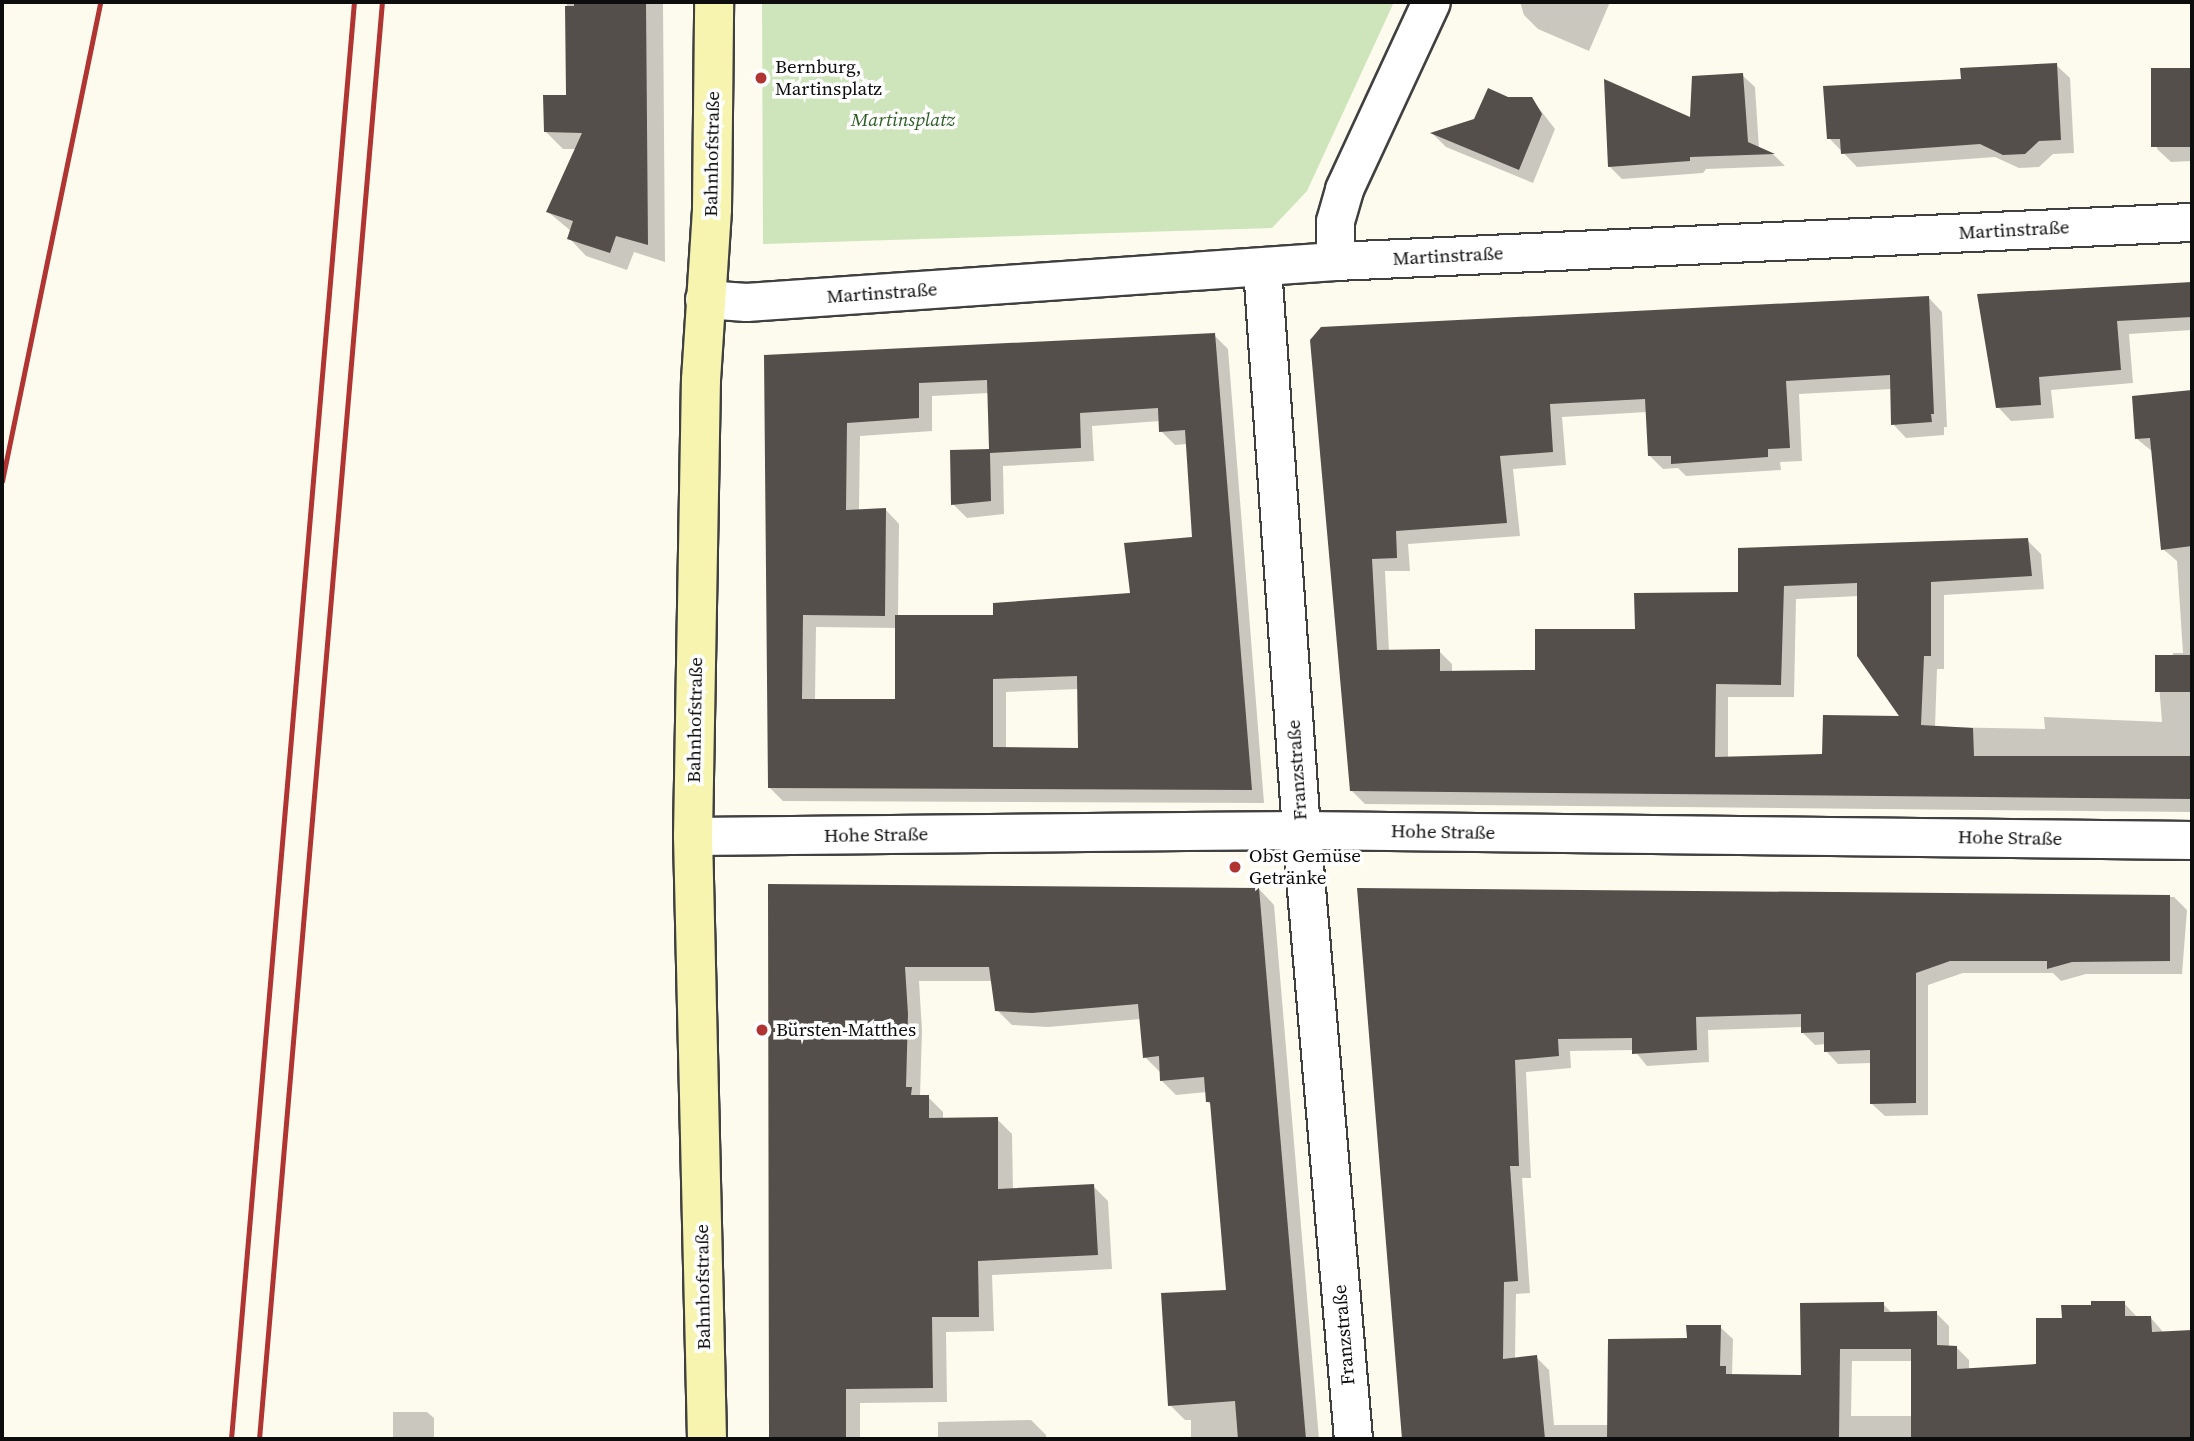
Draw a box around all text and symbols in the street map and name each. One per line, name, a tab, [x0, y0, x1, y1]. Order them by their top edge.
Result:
place label: Bernburg, Martinsplatz	[775, 56, 882, 100]
marker: Bernburg, Martinsplatz	[753, 70, 769, 86]
street label: Bahnhofstraße	[700, 91, 724, 217]
park label: Martinsplatz	[851, 109, 955, 131]
street label: Martinstraße	[1958, 216, 2070, 244]
street label: Martinstraße	[1392, 242, 1504, 270]
street label: Martinstraße	[826, 278, 938, 308]
street label: Bahnhofstraße	[683, 657, 707, 783]
street label: Franzstraße	[1282, 719, 1312, 821]
street label: Hohe Straße	[1391, 820, 1495, 844]
street label: Hohe Straße	[824, 823, 928, 847]
street label: Hohe Straße	[1958, 826, 2062, 850]
place label: Obst Gemüse Getränke	[1249, 845, 1361, 889]
marker: Obst Gemüse Getränke	[1227, 859, 1243, 875]
place label: Bürsten-Matthes	[776, 1019, 916, 1041]
marker: Bürsten-Matthes	[754, 1022, 770, 1038]
street label: Bahnhofstraße	[691, 1224, 715, 1350]
street label: Franzstraße	[1328, 1284, 1360, 1386]

